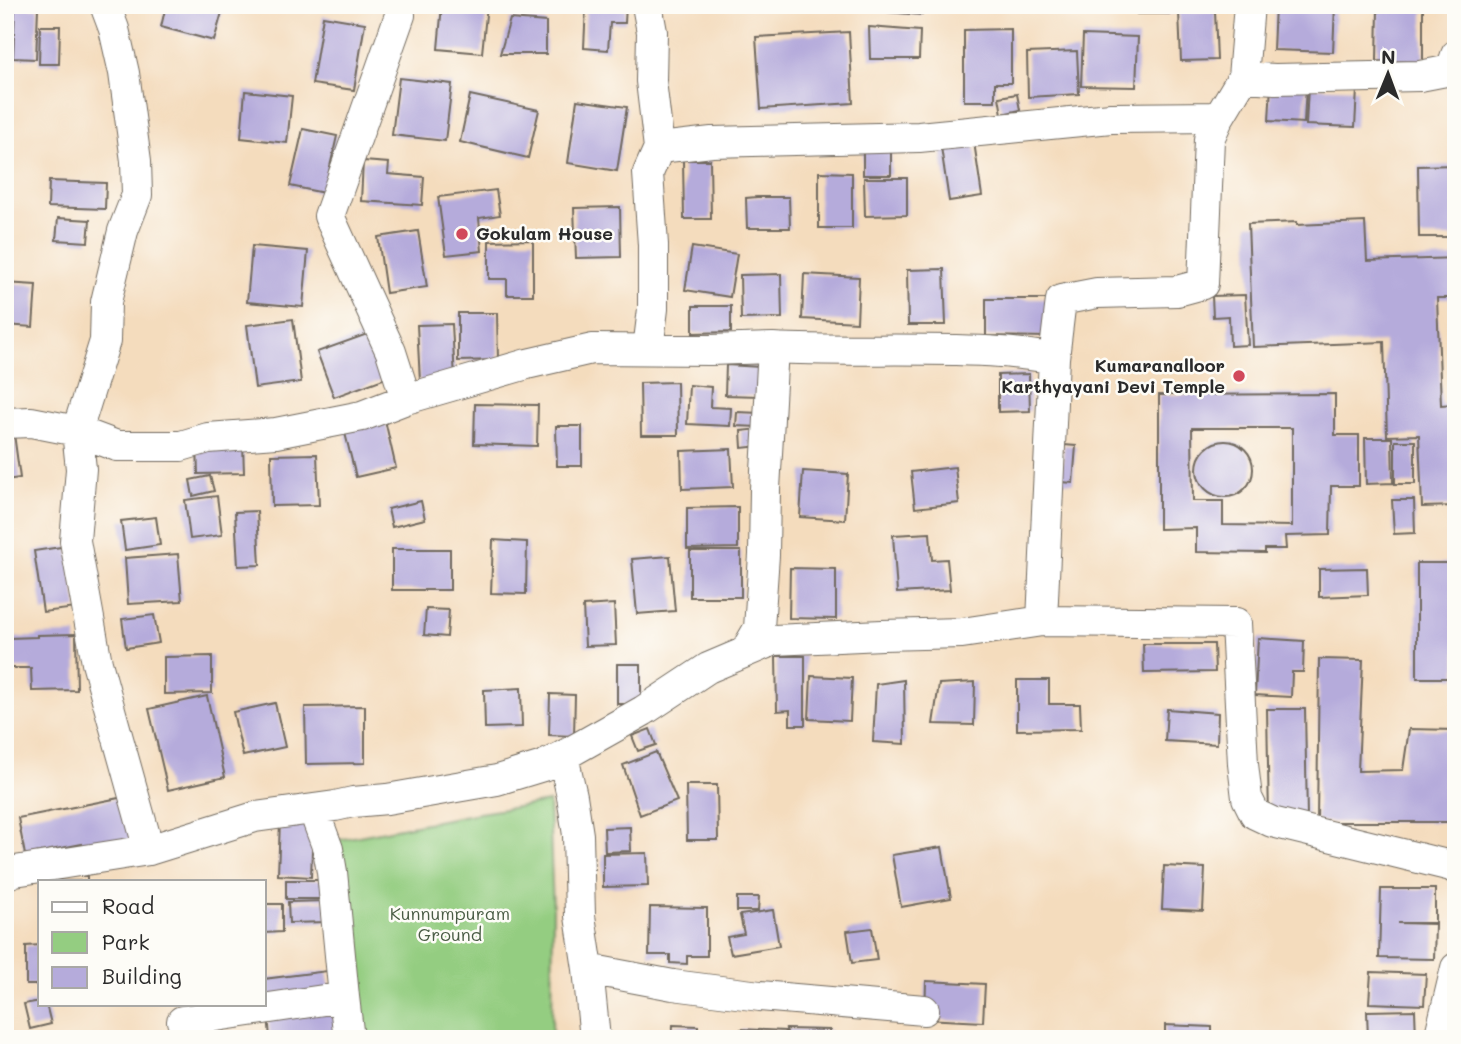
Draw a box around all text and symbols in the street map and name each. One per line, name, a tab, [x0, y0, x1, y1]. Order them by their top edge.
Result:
north arrow	[1352, 38, 1422, 108]
text: N	[1381, 44, 1396, 69]
place label: Gokulam House	[476, 221, 613, 245]
marker: Gokulam House	[454, 226, 470, 242]
place label: Kumaranalloor Karthyayani Devi Temple	[1001, 353, 1225, 398]
marker: Kumaranalloor Karthyayani Devi Temple	[1231, 368, 1247, 384]
legend	[38, 880, 266, 1006]
text: Road	[102, 892, 154, 919]
park label: Kunnumpuram Ground	[390, 901, 510, 946]
text: Park	[102, 928, 150, 955]
text: Building	[102, 962, 182, 989]

